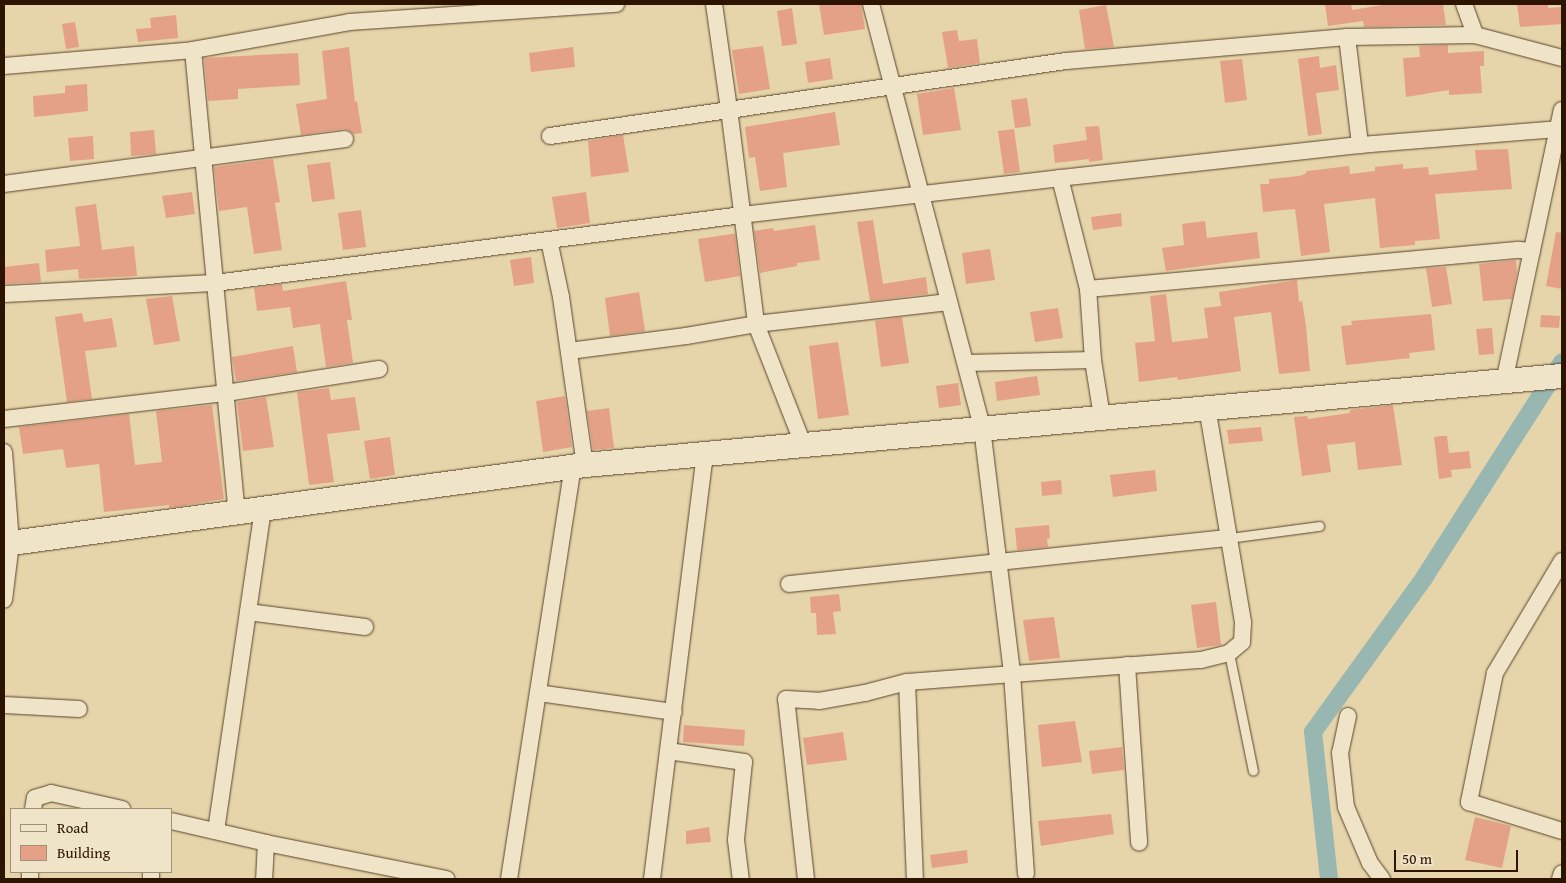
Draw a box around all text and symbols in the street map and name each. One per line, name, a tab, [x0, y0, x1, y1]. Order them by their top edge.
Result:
legend	[10, 808, 172, 873]
text: Road	[57, 817, 88, 838]
scale bar	[1396, 840, 1520, 872]
text: Building	[57, 842, 110, 863]
text: 50 m	[1402, 848, 1432, 869]

